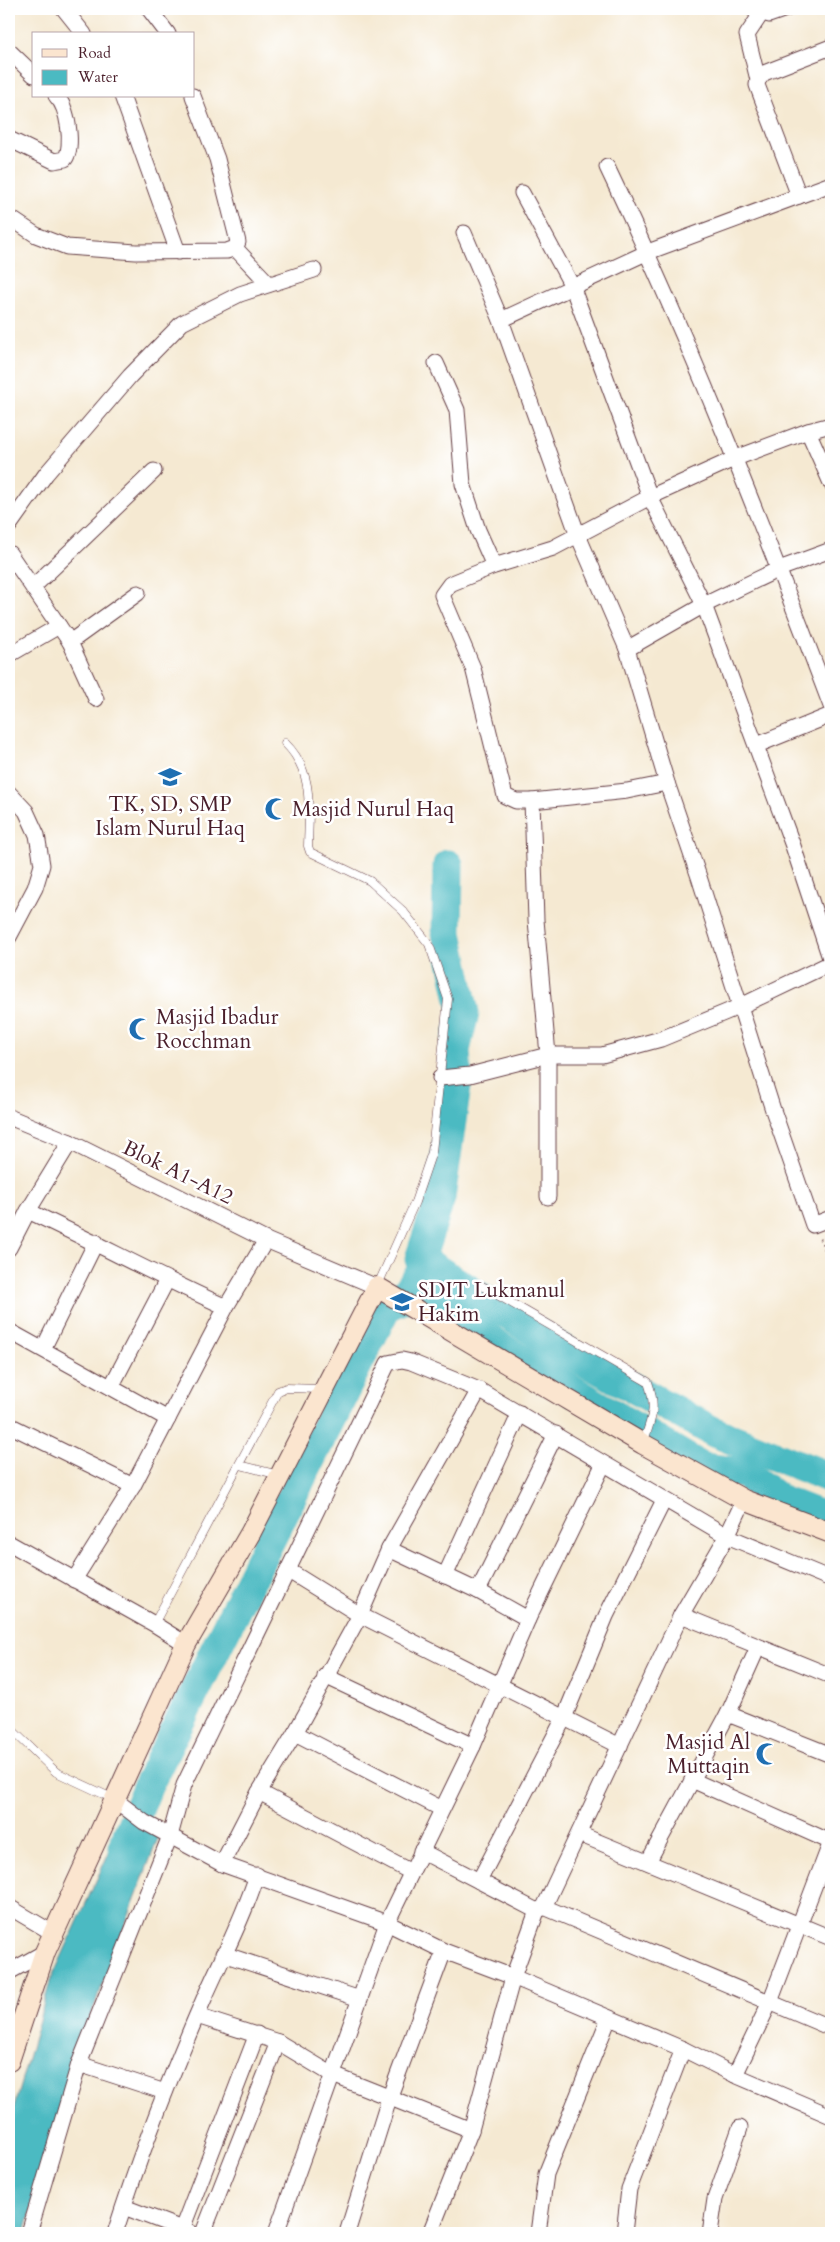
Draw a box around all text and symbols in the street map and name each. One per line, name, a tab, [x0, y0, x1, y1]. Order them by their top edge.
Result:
legend	[32, 32, 195, 98]
text: Road	[78, 43, 111, 63]
text: Water	[77, 67, 119, 87]
school or university icon: TK, SD, SMP Islam Nurul Haq	[157, 764, 183, 790]
place label: TK, SD, SMP Islam Nurul Haq	[95, 790, 246, 843]
place label: Masjid Nurul Haq	[292, 795, 455, 824]
mosque icon: Masjid Nurul Haq	[263, 796, 289, 822]
place label: Masjid Ibadur Rocchman	[156, 1003, 279, 1056]
mosque icon: Masjid Ibadur Rocchman	[127, 1016, 153, 1042]
street label: Blok A1-A12	[118, 1133, 238, 1212]
place label: SDIT Lukmanul Hakim	[418, 1276, 565, 1329]
school or university icon: SDIT Lukmanul Hakim	[389, 1289, 415, 1315]
place label: Masjid Al Muttaqin	[665, 1728, 750, 1781]
mosque icon: Masjid Al Muttaqin	[754, 1741, 780, 1767]

